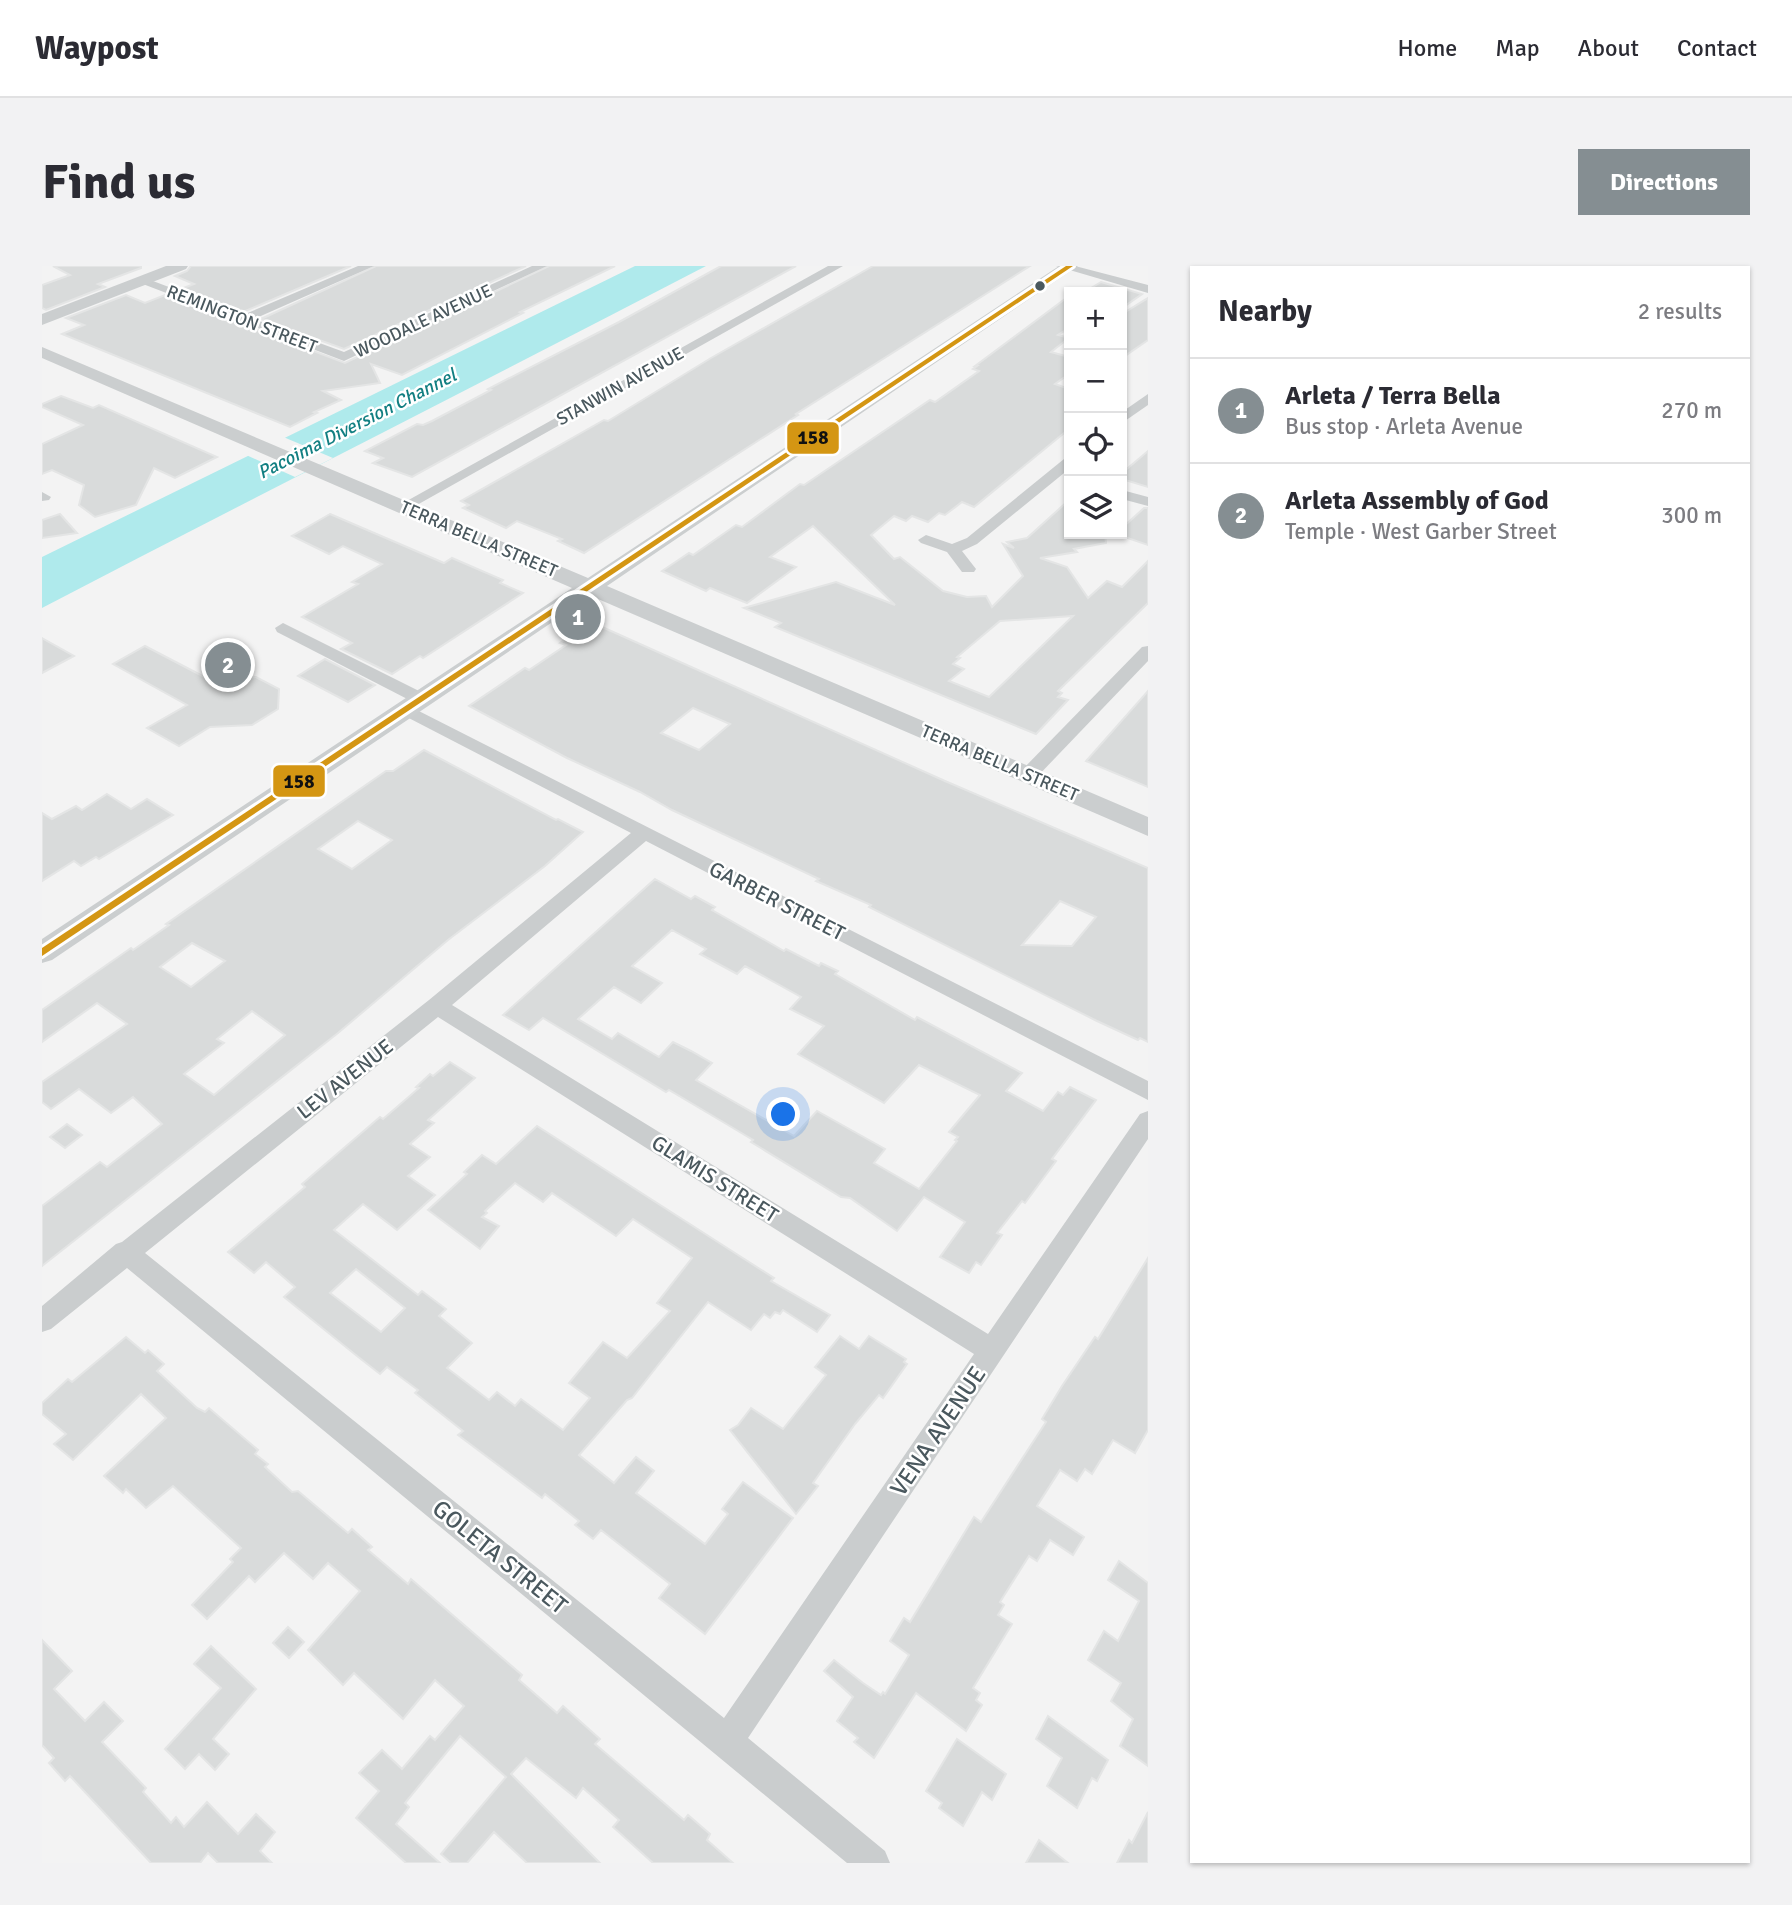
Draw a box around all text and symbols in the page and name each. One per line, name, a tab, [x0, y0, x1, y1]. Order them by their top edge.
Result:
text: Waypost	[35, 28, 159, 69]
text: Home	[1397, 33, 1457, 63]
text: Map	[1495, 33, 1540, 63]
text: About	[1578, 33, 1639, 63]
text: Contact	[1677, 33, 1757, 63]
button: Directions	[1578, 149, 1750, 215]
text: Find us	[42, 152, 195, 212]
street label: WOODALE AVENUE	[350, 279, 496, 363]
unlabelled marker	[1033, 279, 1047, 293]
street label: REMINGTON STREET	[164, 280, 320, 358]
map controls	[1064, 287, 1127, 539]
button: +	[1064, 287, 1127, 350]
text: Nearby	[1218, 293, 1312, 330]
text: 2 results	[1638, 297, 1722, 326]
street label: STANWIN AVENUE	[552, 342, 688, 430]
button: −	[1064, 350, 1127, 413]
water label: Pacoima Diversion Channel	[253, 363, 462, 485]
text: Arleta / Terra Bella	[1285, 380, 1501, 412]
text: 1	[1235, 396, 1247, 425]
text: 270 m	[1661, 396, 1722, 425]
text: Bus stop · Arleta Avenue	[1285, 412, 1523, 441]
button: locate	[1064, 413, 1127, 476]
line badge: 158	[786, 421, 840, 455]
text: 158	[798, 426, 828, 450]
button: layers	[1064, 476, 1127, 539]
text: Arleta Assembly of God	[1285, 485, 1549, 517]
street label: TERRA BELLA STREET	[397, 496, 561, 582]
text: 2	[1235, 501, 1247, 530]
text: 300 m	[1661, 501, 1722, 530]
text: Temple · West Garber Street	[1285, 517, 1557, 546]
pin: 1	[555, 591, 601, 643]
pin: 2	[205, 639, 251, 691]
street label: TERRA BELLA STREET	[918, 720, 1082, 806]
line badge: 158	[272, 764, 326, 798]
text: 158	[284, 770, 314, 794]
street label: GARBER STREET	[705, 856, 850, 947]
street label: LEV AVENUE	[292, 1033, 398, 1125]
your location	[766, 1097, 800, 1131]
street label: GLAMIS STREET	[647, 1130, 784, 1229]
street label: VENA AVENUE	[884, 1360, 992, 1502]
street label: GOLETA STREET	[426, 1493, 574, 1621]

